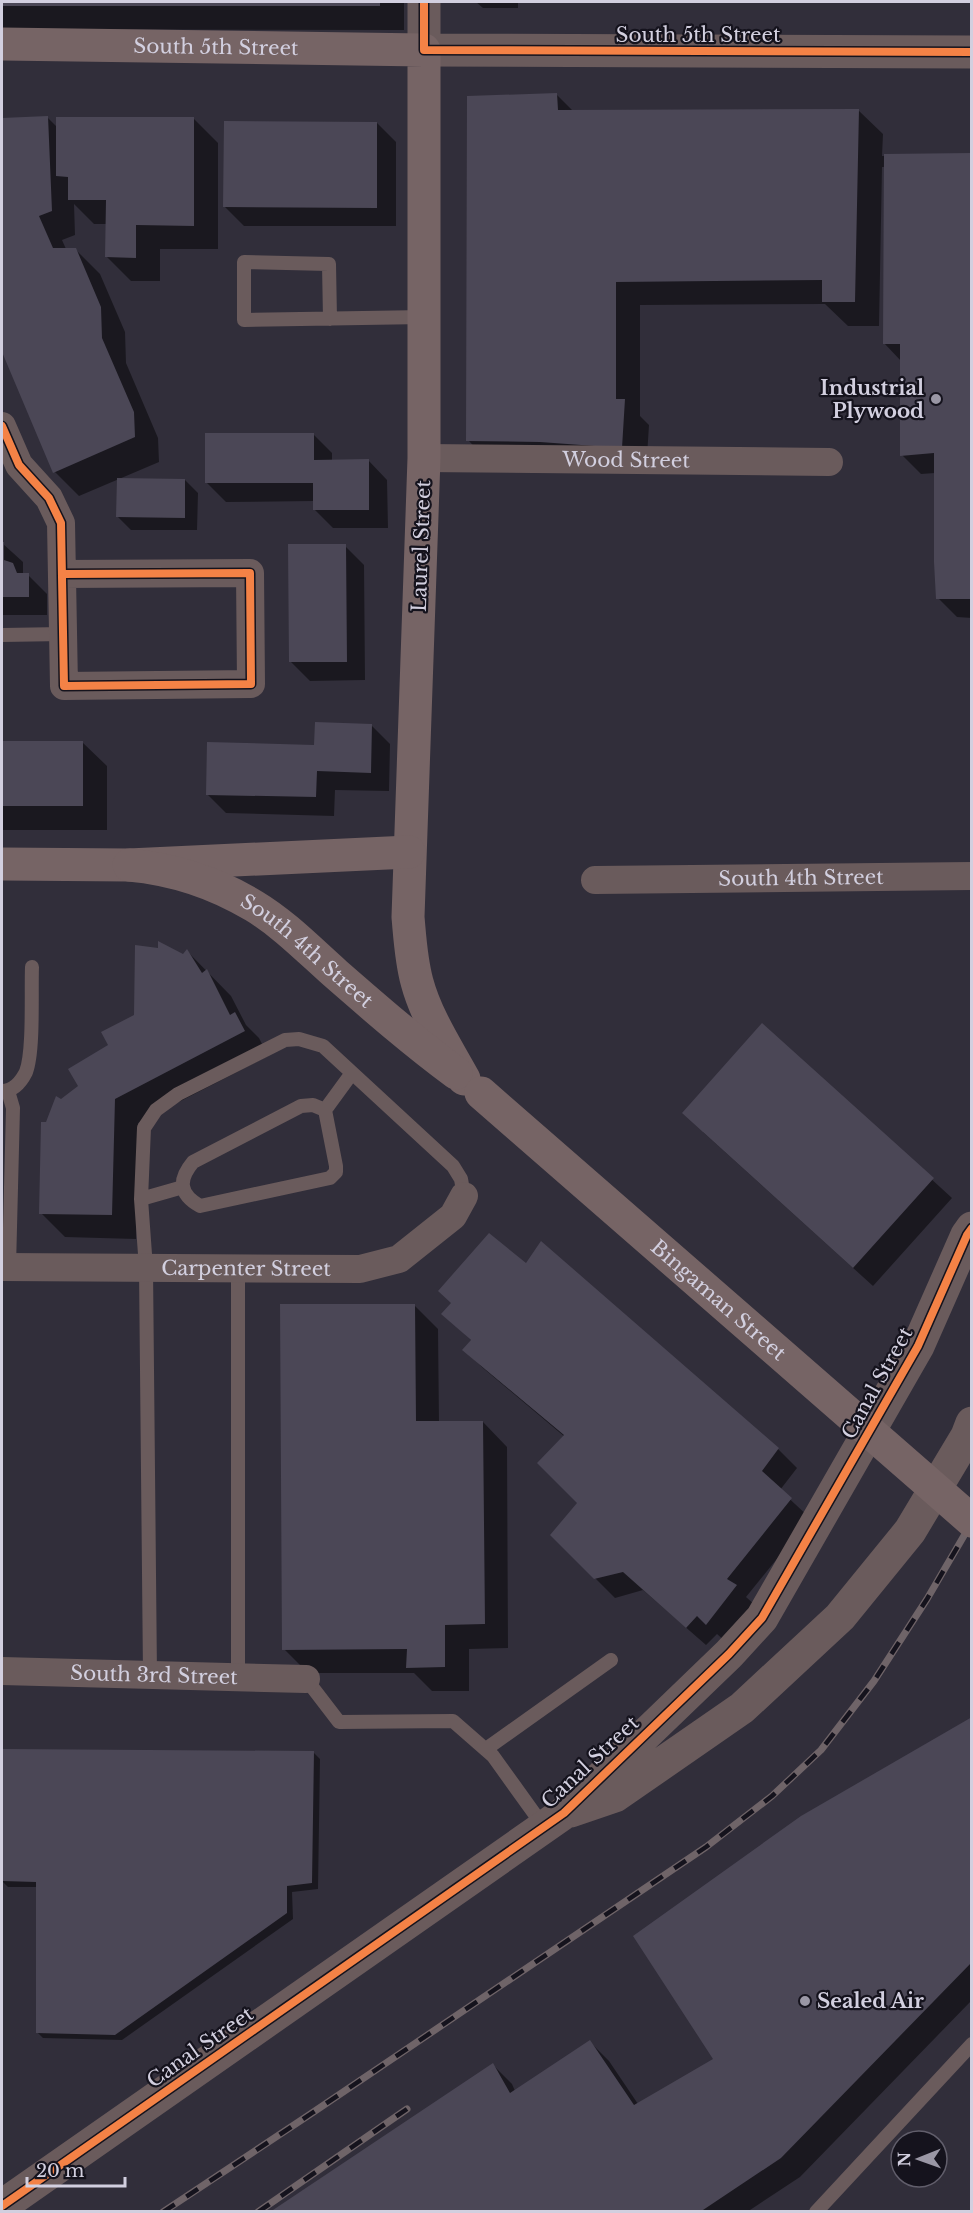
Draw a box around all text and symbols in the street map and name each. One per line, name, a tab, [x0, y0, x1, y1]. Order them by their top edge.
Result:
street label: South 5th Street	[615, 23, 781, 47]
street label: South 5th Street	[133, 34, 299, 60]
place label: Industrial Plywood	[820, 376, 924, 423]
marker: Industrial Plywood	[929, 392, 943, 406]
street label: Wood Street	[561, 447, 690, 473]
street label: Laurel Street	[407, 479, 435, 612]
street label: South 4th Street	[718, 865, 884, 891]
street label: South 4th Street	[236, 889, 378, 1013]
street label: Bingaman Street	[646, 1235, 791, 1366]
street label: Carpenter Street	[161, 1256, 331, 1281]
street label: Canal Street	[836, 1322, 918, 1443]
street label: South 3rd Street	[70, 1661, 238, 1689]
street label: Canal Street	[536, 1711, 644, 1813]
place label: Sealed Air	[817, 1989, 924, 2013]
marker: Sealed Air	[798, 1994, 812, 2008]
street label: Canal Street	[142, 2001, 258, 2093]
north arrow	[889, 2129, 949, 2189]
scale bar	[27, 2150, 124, 2188]
text: N	[894, 2152, 914, 2167]
text: 20 m	[36, 2160, 84, 2182]

